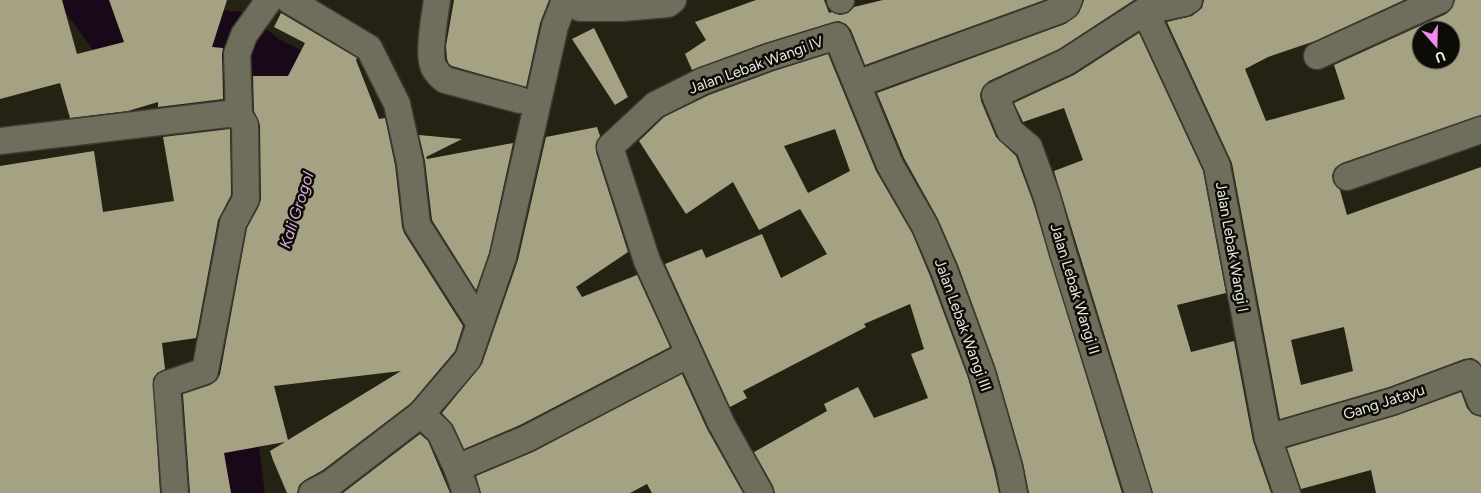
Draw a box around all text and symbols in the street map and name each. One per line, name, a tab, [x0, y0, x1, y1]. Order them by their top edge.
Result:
north arrow	[1411, 20, 1461, 70]
street label: Jalan Lebak Wangi IV	[686, 32, 826, 98]
text: U	[1433, 47, 1448, 66]
water label: Kali Grogol	[275, 169, 318, 251]
street label: Jalan Lebak Wangi I	[1212, 181, 1252, 313]
street label: Jalan Lebak Wangi II	[1047, 221, 1103, 357]
street label: Jalan Lebak Wangi III	[931, 256, 995, 394]
street label: Gang Jatayu	[1341, 380, 1427, 424]

